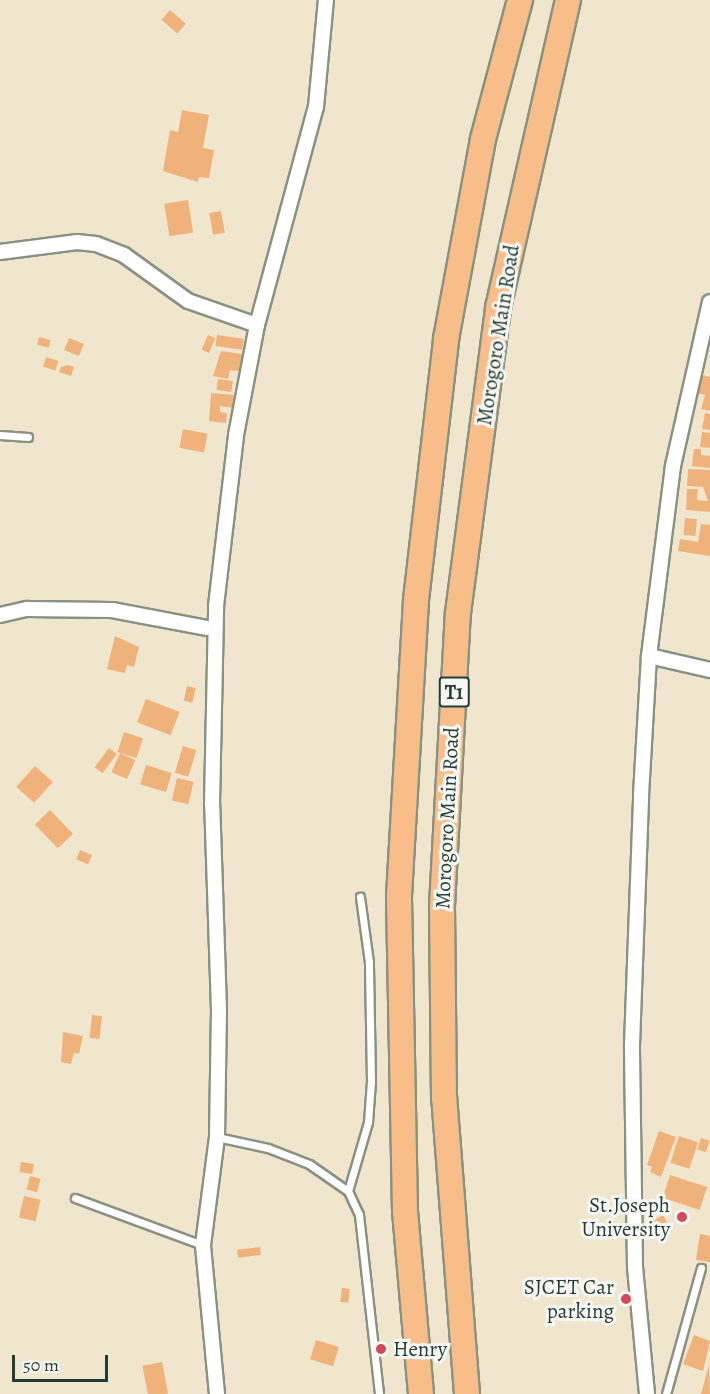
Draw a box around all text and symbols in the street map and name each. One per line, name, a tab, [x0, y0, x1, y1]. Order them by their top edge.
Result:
street label: Morogoro Main Road	[471, 243, 525, 427]
road number: T1	[438, 675, 470, 709]
street label: Morogoro Main Road	[430, 726, 464, 910]
place label: St.Joseph University	[582, 1192, 670, 1242]
marker: St.Joseph University	[675, 1210, 689, 1224]
place label: SJCET Car parking	[524, 1274, 614, 1324]
marker: SJCET Car parking	[619, 1292, 633, 1306]
place label: Henry	[393, 1336, 447, 1362]
marker: Henry	[374, 1342, 388, 1356]
scale bar	[15, 1343, 111, 1381]
text: 50 m	[23, 1353, 59, 1377]

